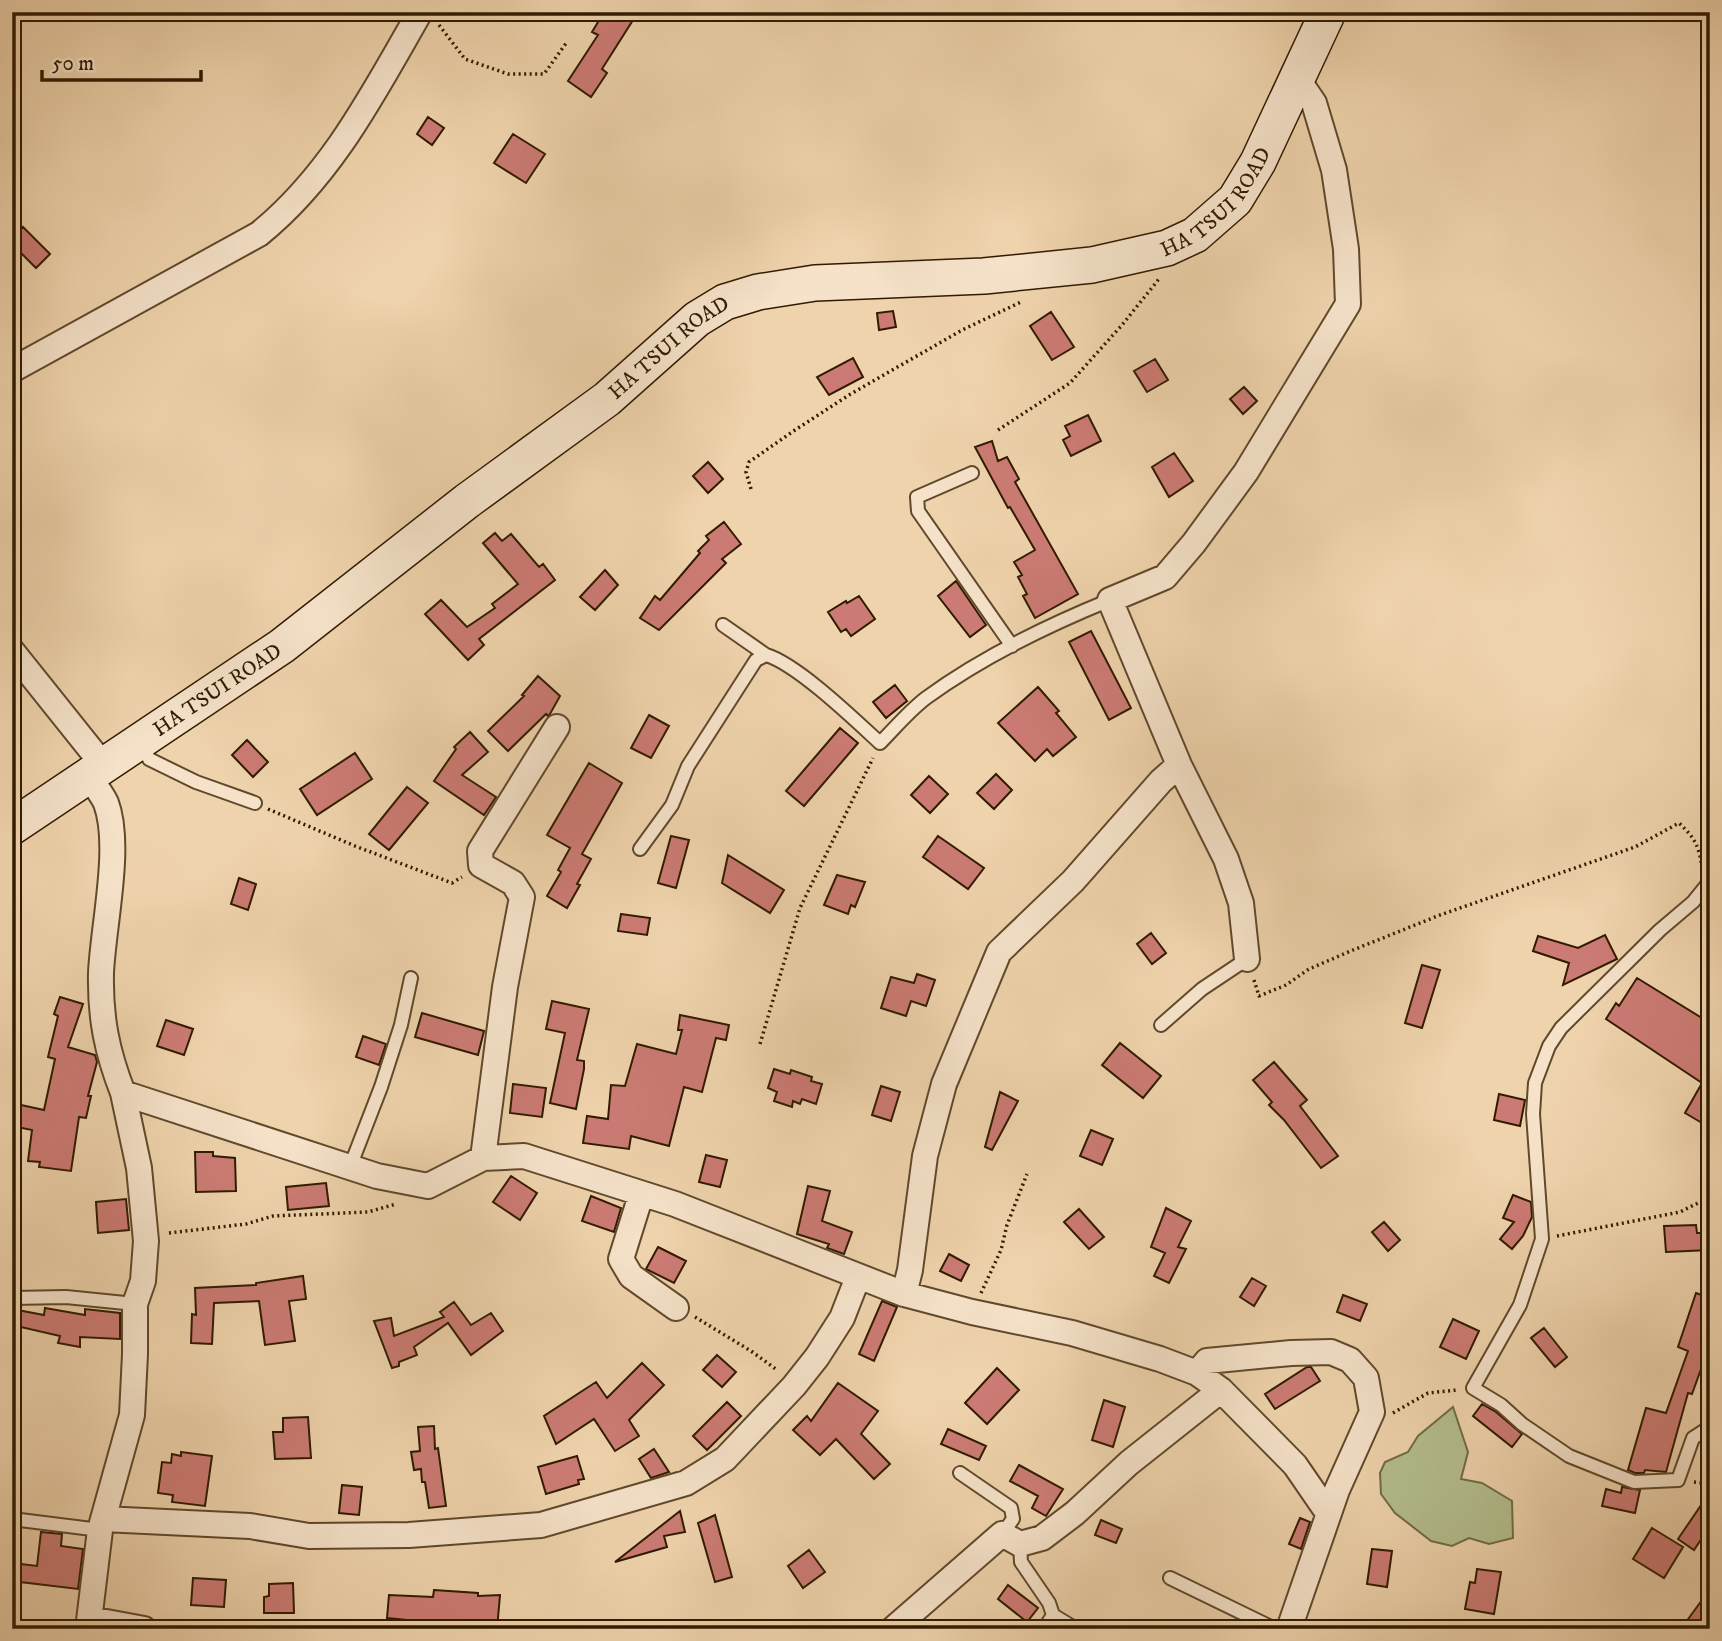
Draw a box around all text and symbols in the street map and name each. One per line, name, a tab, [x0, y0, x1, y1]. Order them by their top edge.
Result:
scale bar	[42, 38, 201, 82]
text: 50 m	[52, 51, 94, 77]
street label: HA TSUI ROAD	[1156, 143, 1277, 263]
street label: HA TSUI ROAD	[603, 291, 734, 406]
street label: HA TSUI ROAD	[148, 638, 287, 743]

